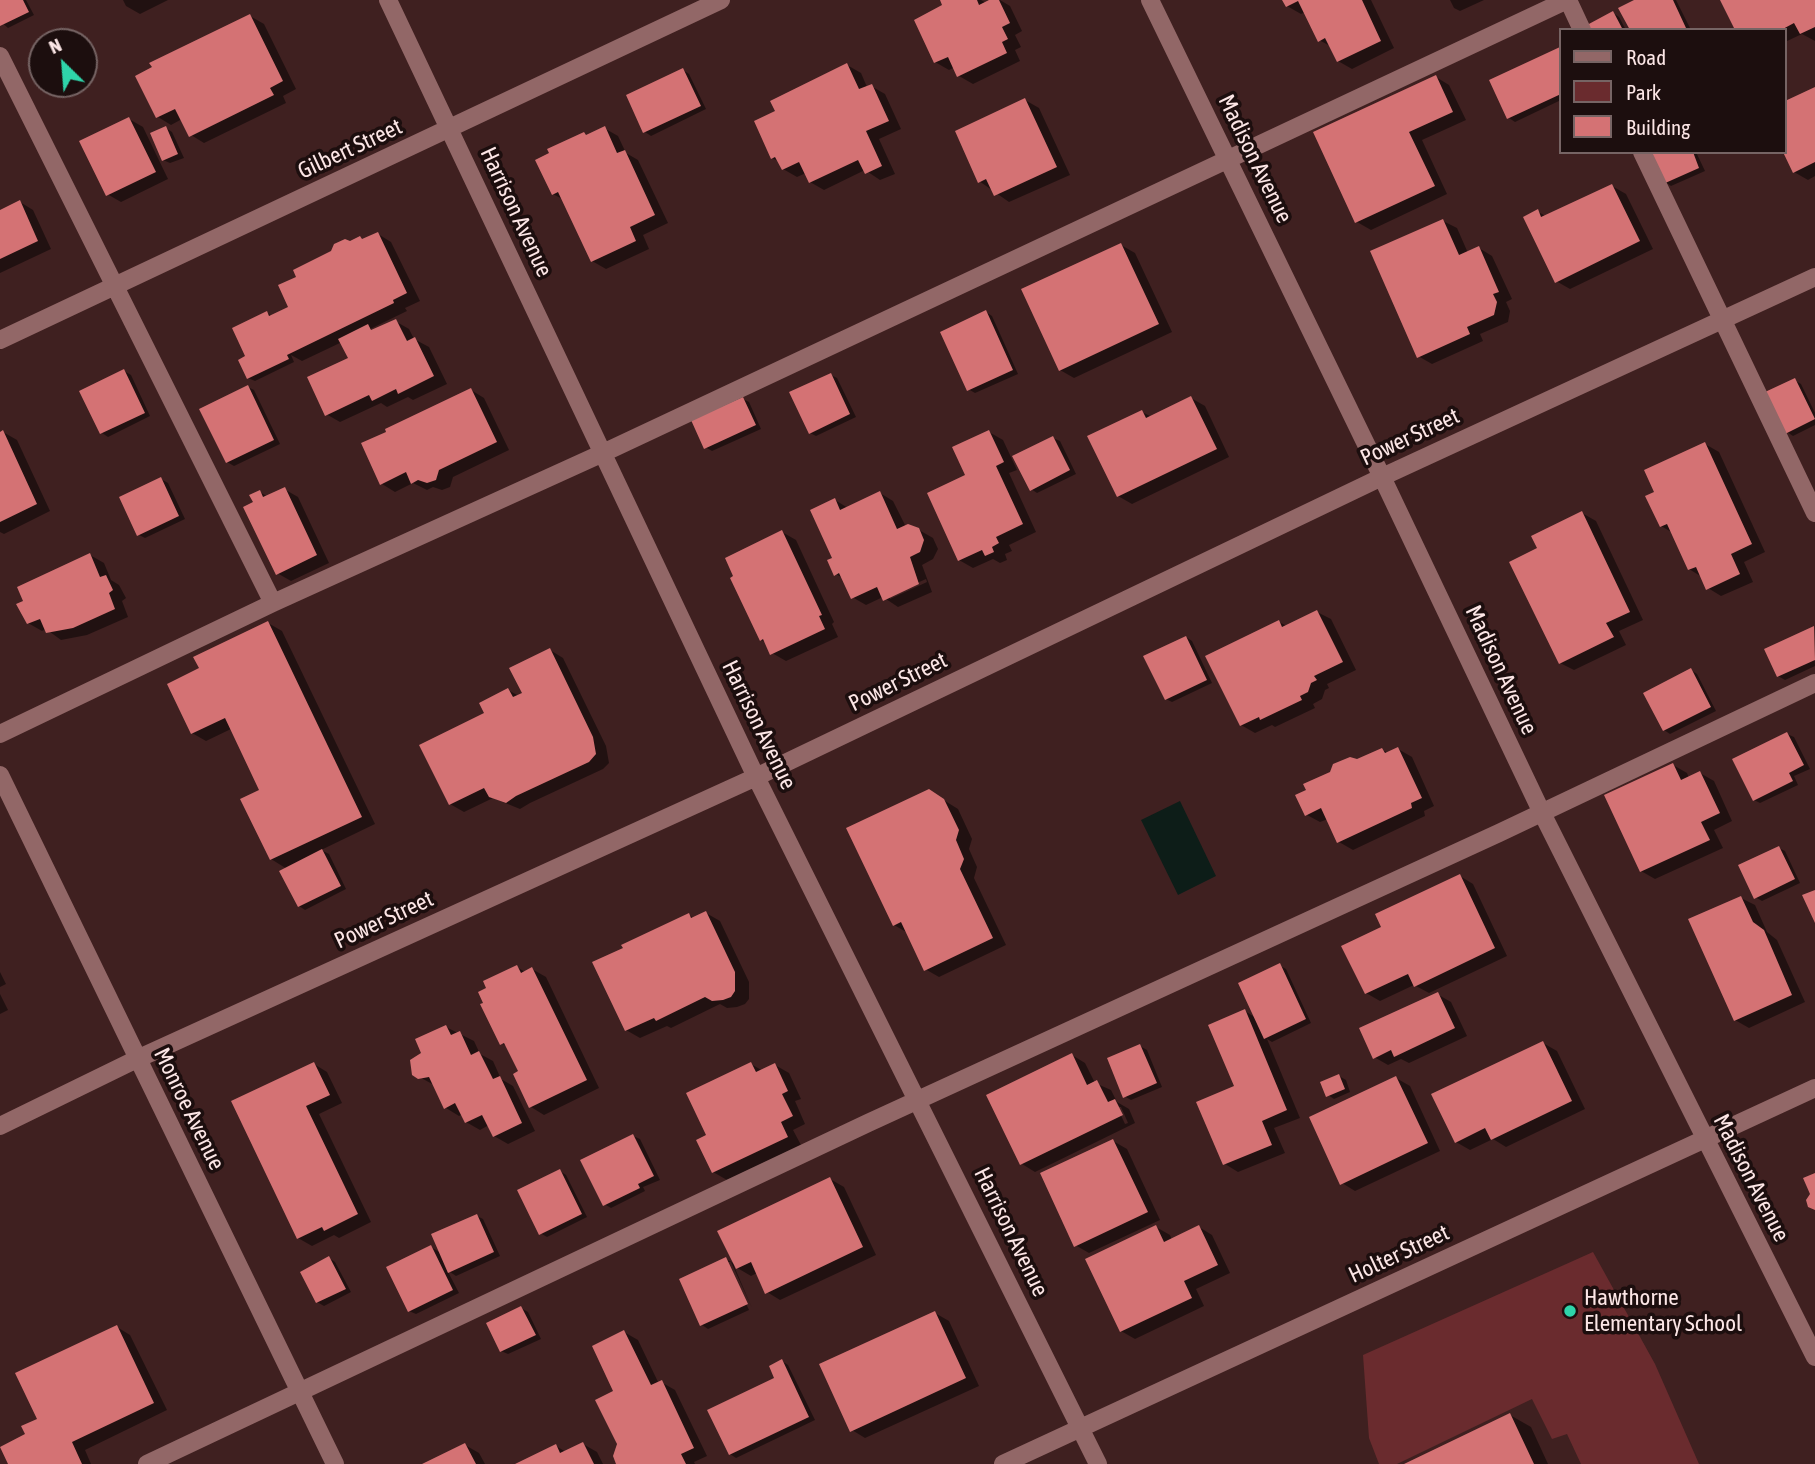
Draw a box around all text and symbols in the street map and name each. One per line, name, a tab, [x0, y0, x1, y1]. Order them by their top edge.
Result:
north arrow	[28, 28, 98, 98]
legend	[1560, 28, 1787, 154]
text: N	[45, 33, 65, 58]
text: Road	[1626, 45, 1666, 69]
text: Park	[1626, 80, 1661, 104]
street label: Madison Avenue	[1212, 90, 1298, 228]
street label: Gilbert Street	[294, 113, 406, 185]
text: Building	[1626, 115, 1690, 139]
street label: Harrison Avenue	[474, 143, 558, 281]
street label: Power Street	[1356, 402, 1464, 472]
street label: Madison Avenue	[1459, 601, 1543, 739]
street label: Power Street	[844, 646, 952, 718]
street label: Harrison Avenue	[716, 656, 802, 794]
street label: Power Street	[330, 885, 438, 955]
street label: Monroe Avenue	[148, 1044, 230, 1174]
street label: Madison Avenue	[1707, 1110, 1795, 1246]
street label: Harrison Avenue	[968, 1163, 1054, 1301]
street label: Holter Street	[1344, 1219, 1454, 1289]
place label: Hawthorne Elementary School	[1584, 1284, 1742, 1338]
marker: Hawthorne Elementary School	[1562, 1303, 1578, 1319]

